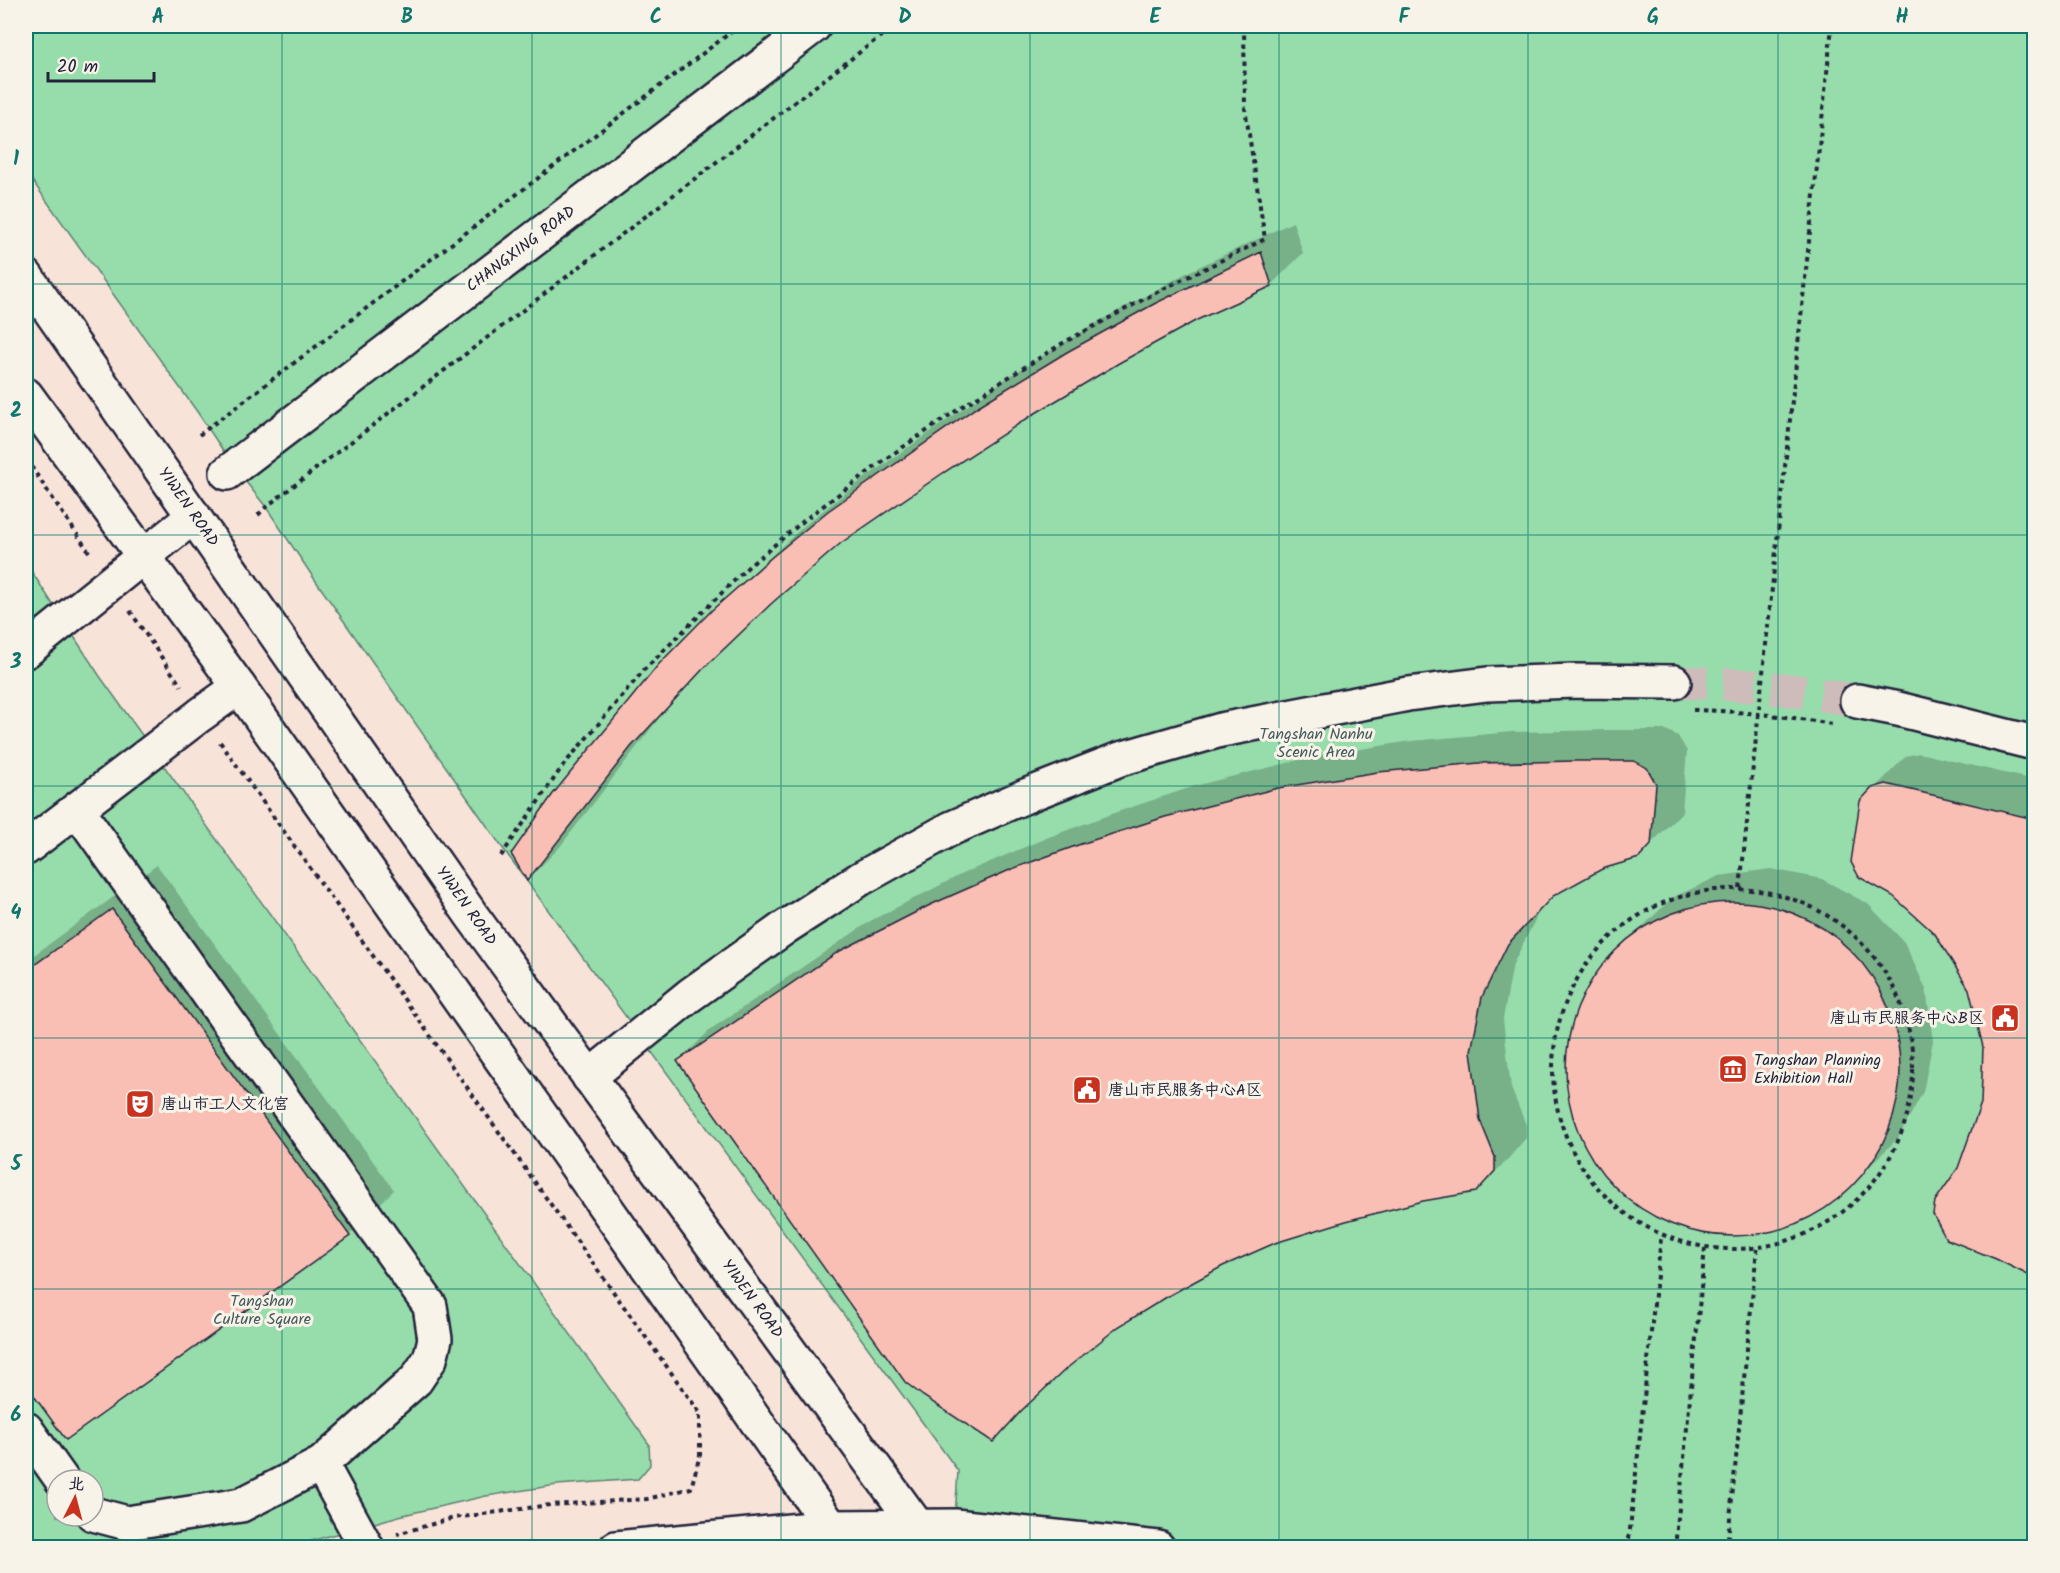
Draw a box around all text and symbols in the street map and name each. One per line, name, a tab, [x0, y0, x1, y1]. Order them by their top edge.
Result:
text: A	[152, 2, 164, 34]
text: B	[401, 2, 413, 34]
text: C	[650, 2, 662, 34]
text: D	[898, 2, 912, 34]
text: E	[1149, 2, 1161, 34]
text: F	[1399, 2, 1411, 34]
text: G	[1647, 2, 1659, 34]
text: H	[1895, 2, 1909, 34]
scale bar	[48, 45, 154, 83]
text: 20 m	[57, 53, 98, 82]
text: 1	[13, 144, 19, 176]
street label: CHANGXING ROAD	[461, 199, 581, 299]
text: 2	[10, 396, 22, 428]
street label: YIWEN ROAD	[151, 462, 225, 552]
text: 3	[10, 647, 22, 679]
park label: Tangshan Nanhu Scenic Area	[1259, 722, 1373, 765]
street label: YIWEN ROAD	[429, 861, 503, 951]
text: 4	[11, 898, 22, 930]
public building icon: 唐山市民服务中心B区	[1989, 1002, 2021, 1034]
place label: 唐山市民服务中心B区	[1830, 1006, 1984, 1031]
place label: Tangshan Planning Exhibition Hall	[1754, 1048, 1881, 1091]
museum icon: Tangshan Planning Exhibition Hall	[1717, 1053, 1749, 1085]
public building icon: 唐山市民服务中心A区	[1071, 1074, 1103, 1106]
place label: 唐山市民服务中心A区	[1108, 1078, 1262, 1103]
theatre icon: 唐山市工人文化宫	[124, 1088, 156, 1120]
place label: 唐山市工人文化宫	[161, 1092, 289, 1117]
text: 5	[10, 1149, 23, 1181]
street label: YIWEN ROAD	[715, 1254, 789, 1344]
park label: Tangshan Culture Square	[213, 1289, 311, 1332]
text: 6	[11, 1400, 22, 1432]
north arrow	[45, 1468, 105, 1528]
text: 北	[67, 1471, 86, 1498]

